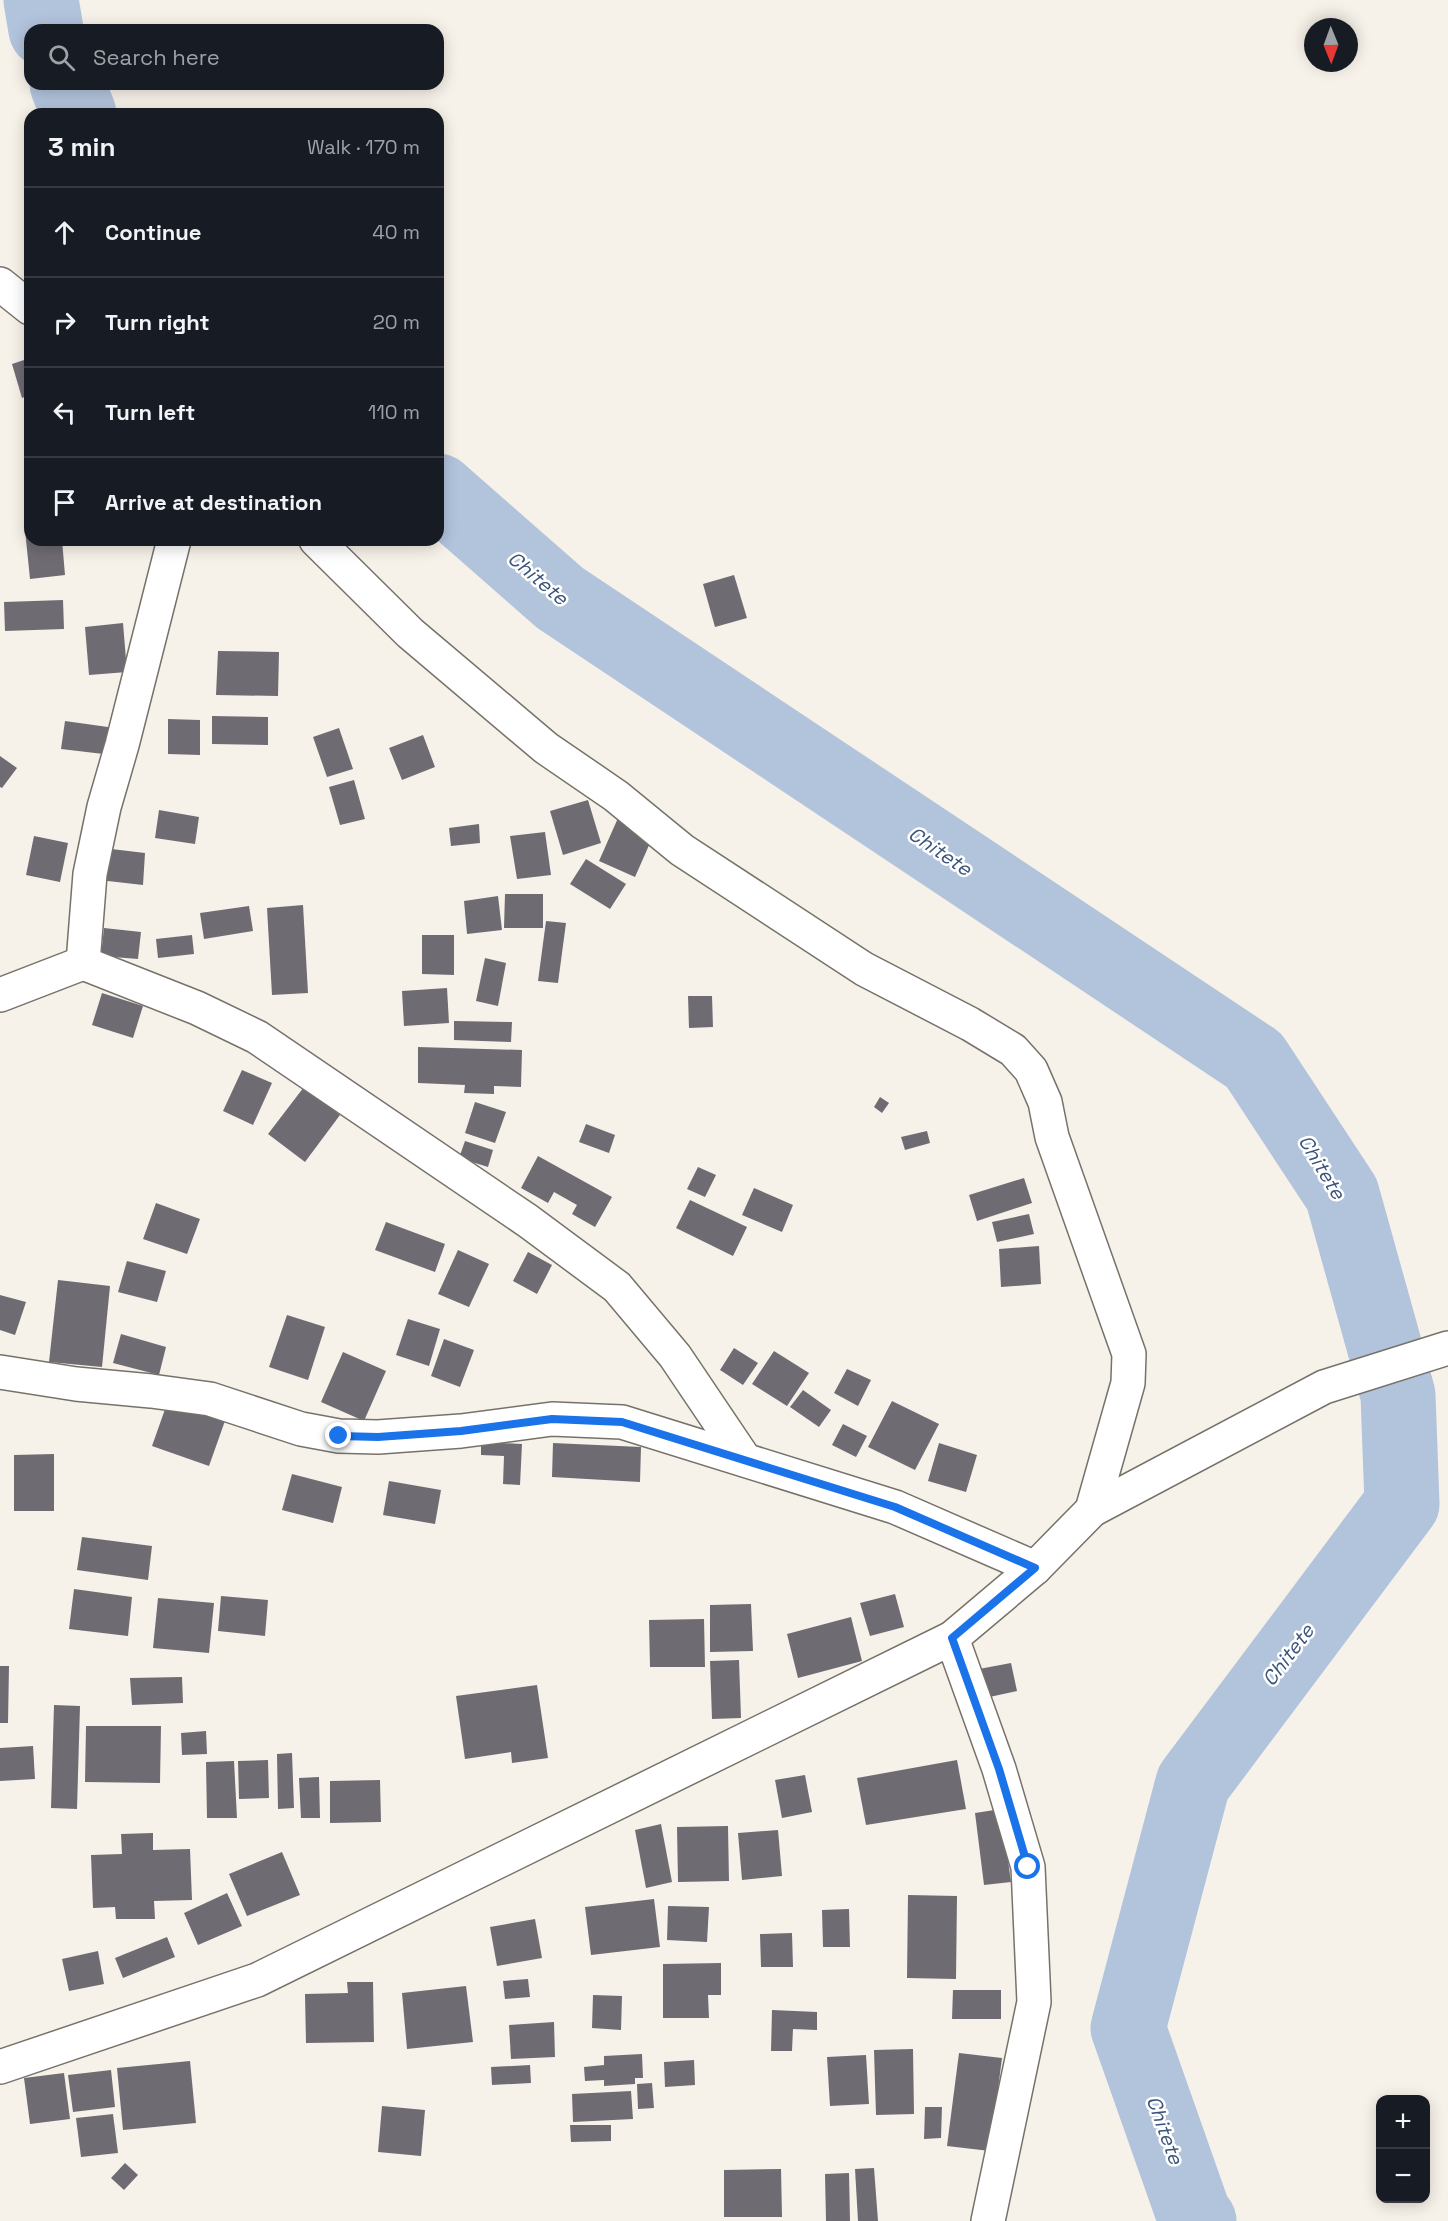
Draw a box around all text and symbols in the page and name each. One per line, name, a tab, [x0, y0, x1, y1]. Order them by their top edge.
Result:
north arrow	[1304, 18, 1358, 72]
search box	[24, 24, 444, 90]
icon: search	[45, 41, 78, 74]
text: Search here	[93, 43, 220, 71]
text: 3 min	[48, 130, 116, 164]
text: Walk · 170 m	[307, 134, 420, 160]
icon: ahead	[48, 216, 81, 249]
text: Continue	[105, 218, 201, 246]
text: 40 m	[372, 219, 420, 245]
icon: right	[48, 306, 81, 339]
text: Turn right	[105, 308, 210, 336]
text: 20 m	[373, 309, 420, 335]
icon: left	[48, 396, 81, 429]
text: Turn left	[105, 398, 195, 426]
text: 110 m	[368, 399, 420, 425]
icon: arrive	[48, 486, 81, 519]
text: Arrive at destination	[105, 488, 322, 516]
water label: Chitete	[502, 545, 574, 612]
water label: Chitete	[903, 820, 978, 882]
water label: Chitete	[1293, 1130, 1352, 1205]
route end	[325, 1422, 351, 1448]
water label: Chitete	[1256, 1618, 1320, 1691]
route start	[1014, 1853, 1040, 1879]
water label: Chitete	[1141, 2092, 1190, 2169]
map controls	[1376, 2095, 1430, 2203]
button: +	[1376, 2095, 1430, 2149]
button: −	[1376, 2149, 1430, 2203]

